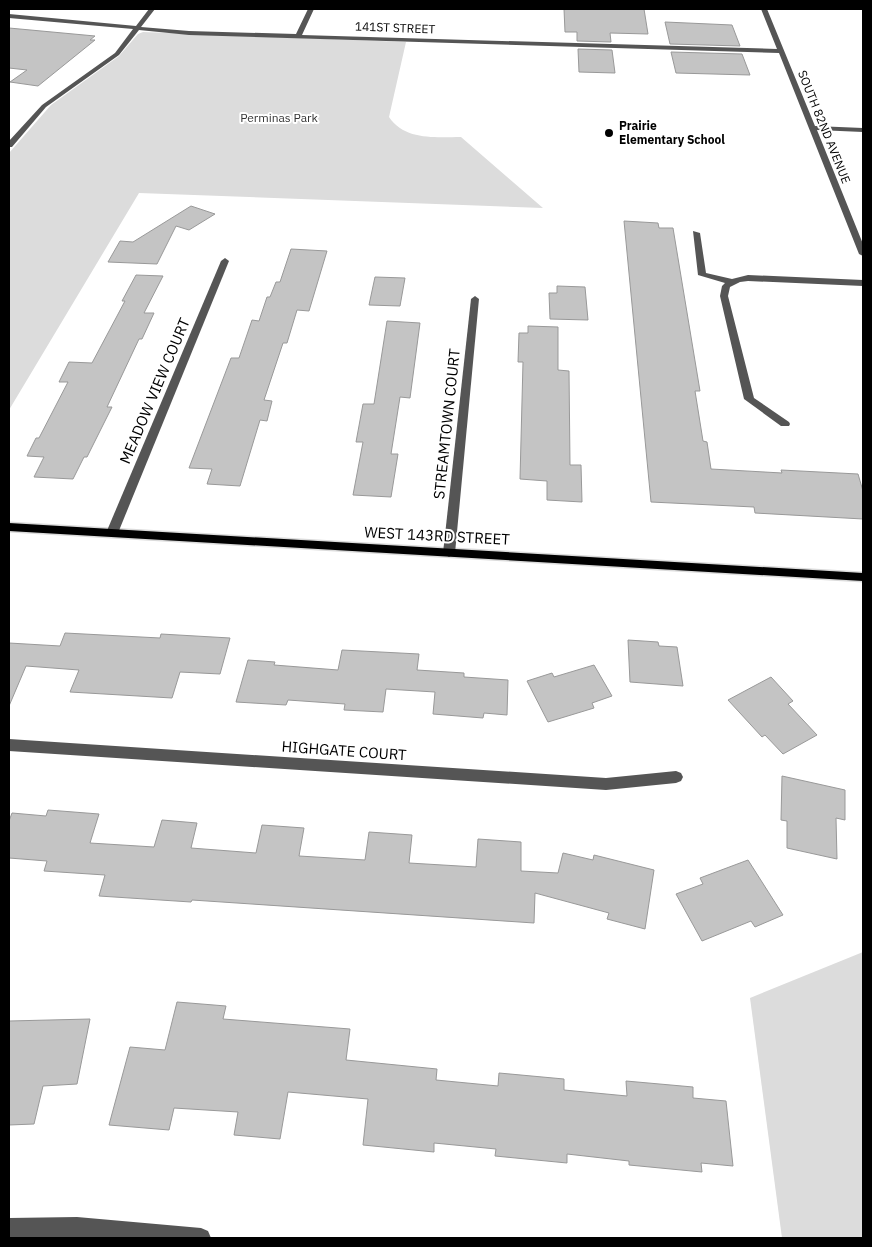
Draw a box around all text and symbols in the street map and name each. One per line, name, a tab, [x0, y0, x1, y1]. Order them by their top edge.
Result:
street label: 141ST STREET	[355, 19, 436, 36]
street label: SOUTH 82ND AVENUE	[795, 68, 854, 186]
park label: Perminas Park	[240, 110, 319, 125]
place label: Prairie Elementary School	[619, 118, 725, 147]
marker: Prairie Elementary School	[603, 127, 615, 139]
street label: MEADOW VIEW COURT	[115, 315, 194, 467]
street label: STREAMTOWN COURT	[429, 347, 464, 500]
street label: WEST 143RD STREET	[364, 522, 511, 549]
street label: HIGHGATE COURT	[281, 737, 408, 764]

